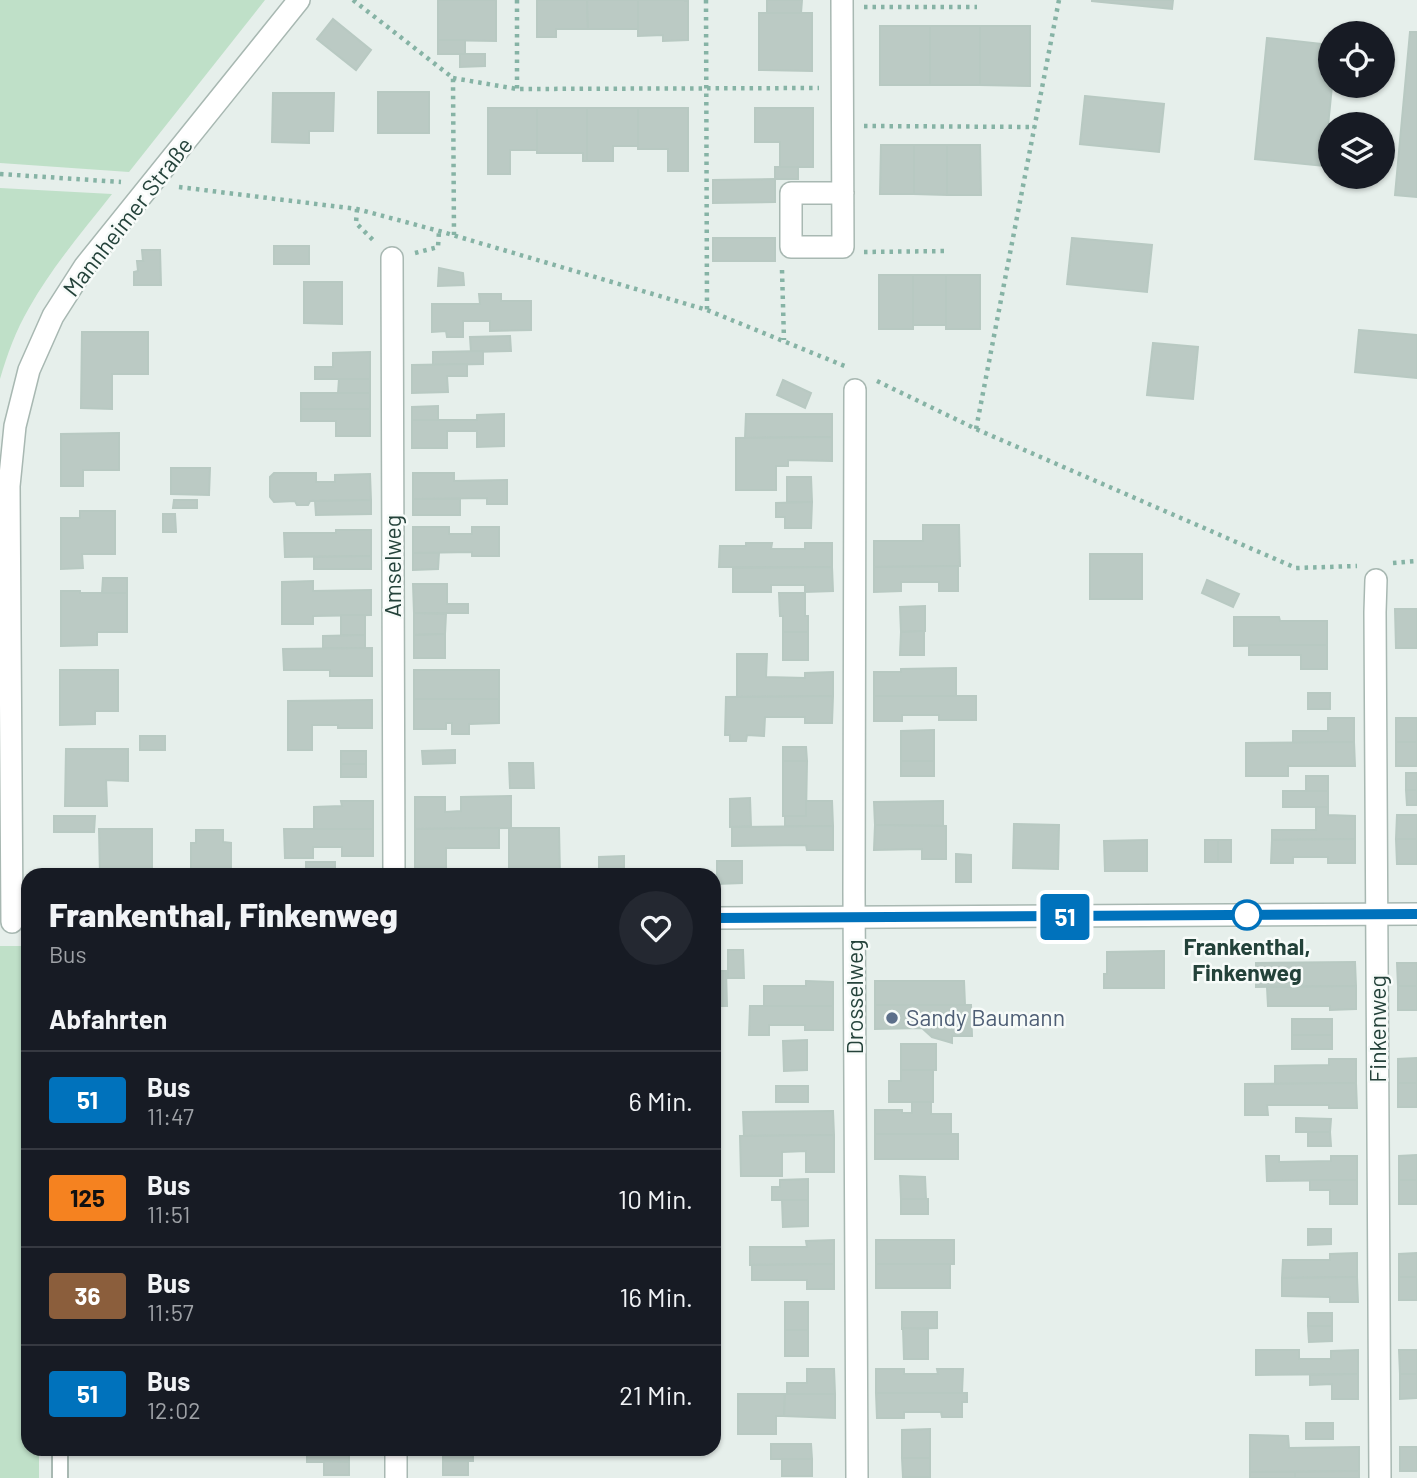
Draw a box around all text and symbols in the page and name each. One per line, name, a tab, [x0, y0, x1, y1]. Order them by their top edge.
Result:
map controls	[1318, 21, 1395, 189]
button: locate	[1318, 21, 1395, 98]
button: layers	[1318, 112, 1395, 189]
street label: Mannheimer Straße	[56, 131, 198, 302]
street label: Amselweg	[378, 515, 406, 617]
button: heart	[619, 891, 693, 965]
text: Frankenthal, Finkenweg	[49, 894, 398, 934]
line badge: 51	[1034, 894, 1096, 940]
marker: Frankenthal, Finkenweg	[1232, 900, 1262, 930]
text: 51	[1054, 902, 1076, 931]
place label: Frankenthal, Finkenweg	[1183, 932, 1311, 986]
street label: Drosselweg	[840, 939, 868, 1055]
text: Bus	[49, 940, 87, 968]
street label: Finkenweg	[1363, 975, 1391, 1083]
text: Abfahrten	[49, 1003, 167, 1034]
place label: Sandy Baumann	[906, 1003, 1065, 1031]
marker: Sandy Baumann	[884, 1010, 900, 1026]
text: Bus	[147, 1071, 190, 1102]
text: 51	[77, 1085, 98, 1114]
text: 6 Min.	[628, 1085, 693, 1116]
text: 11:47	[147, 1102, 194, 1130]
text: Bus	[147, 1169, 190, 1200]
text: 125	[70, 1183, 105, 1212]
text: 10 Min.	[618, 1183, 693, 1214]
text: 11:51	[147, 1200, 190, 1228]
text: Bus	[147, 1267, 190, 1298]
text: 36	[75, 1281, 100, 1310]
text: 16 Min.	[619, 1281, 693, 1312]
text: 11:57	[147, 1298, 194, 1326]
text: Bus	[147, 1365, 190, 1396]
text: 51	[77, 1379, 98, 1408]
text: 21 Min.	[619, 1379, 693, 1410]
text: 12:02	[147, 1396, 201, 1424]

